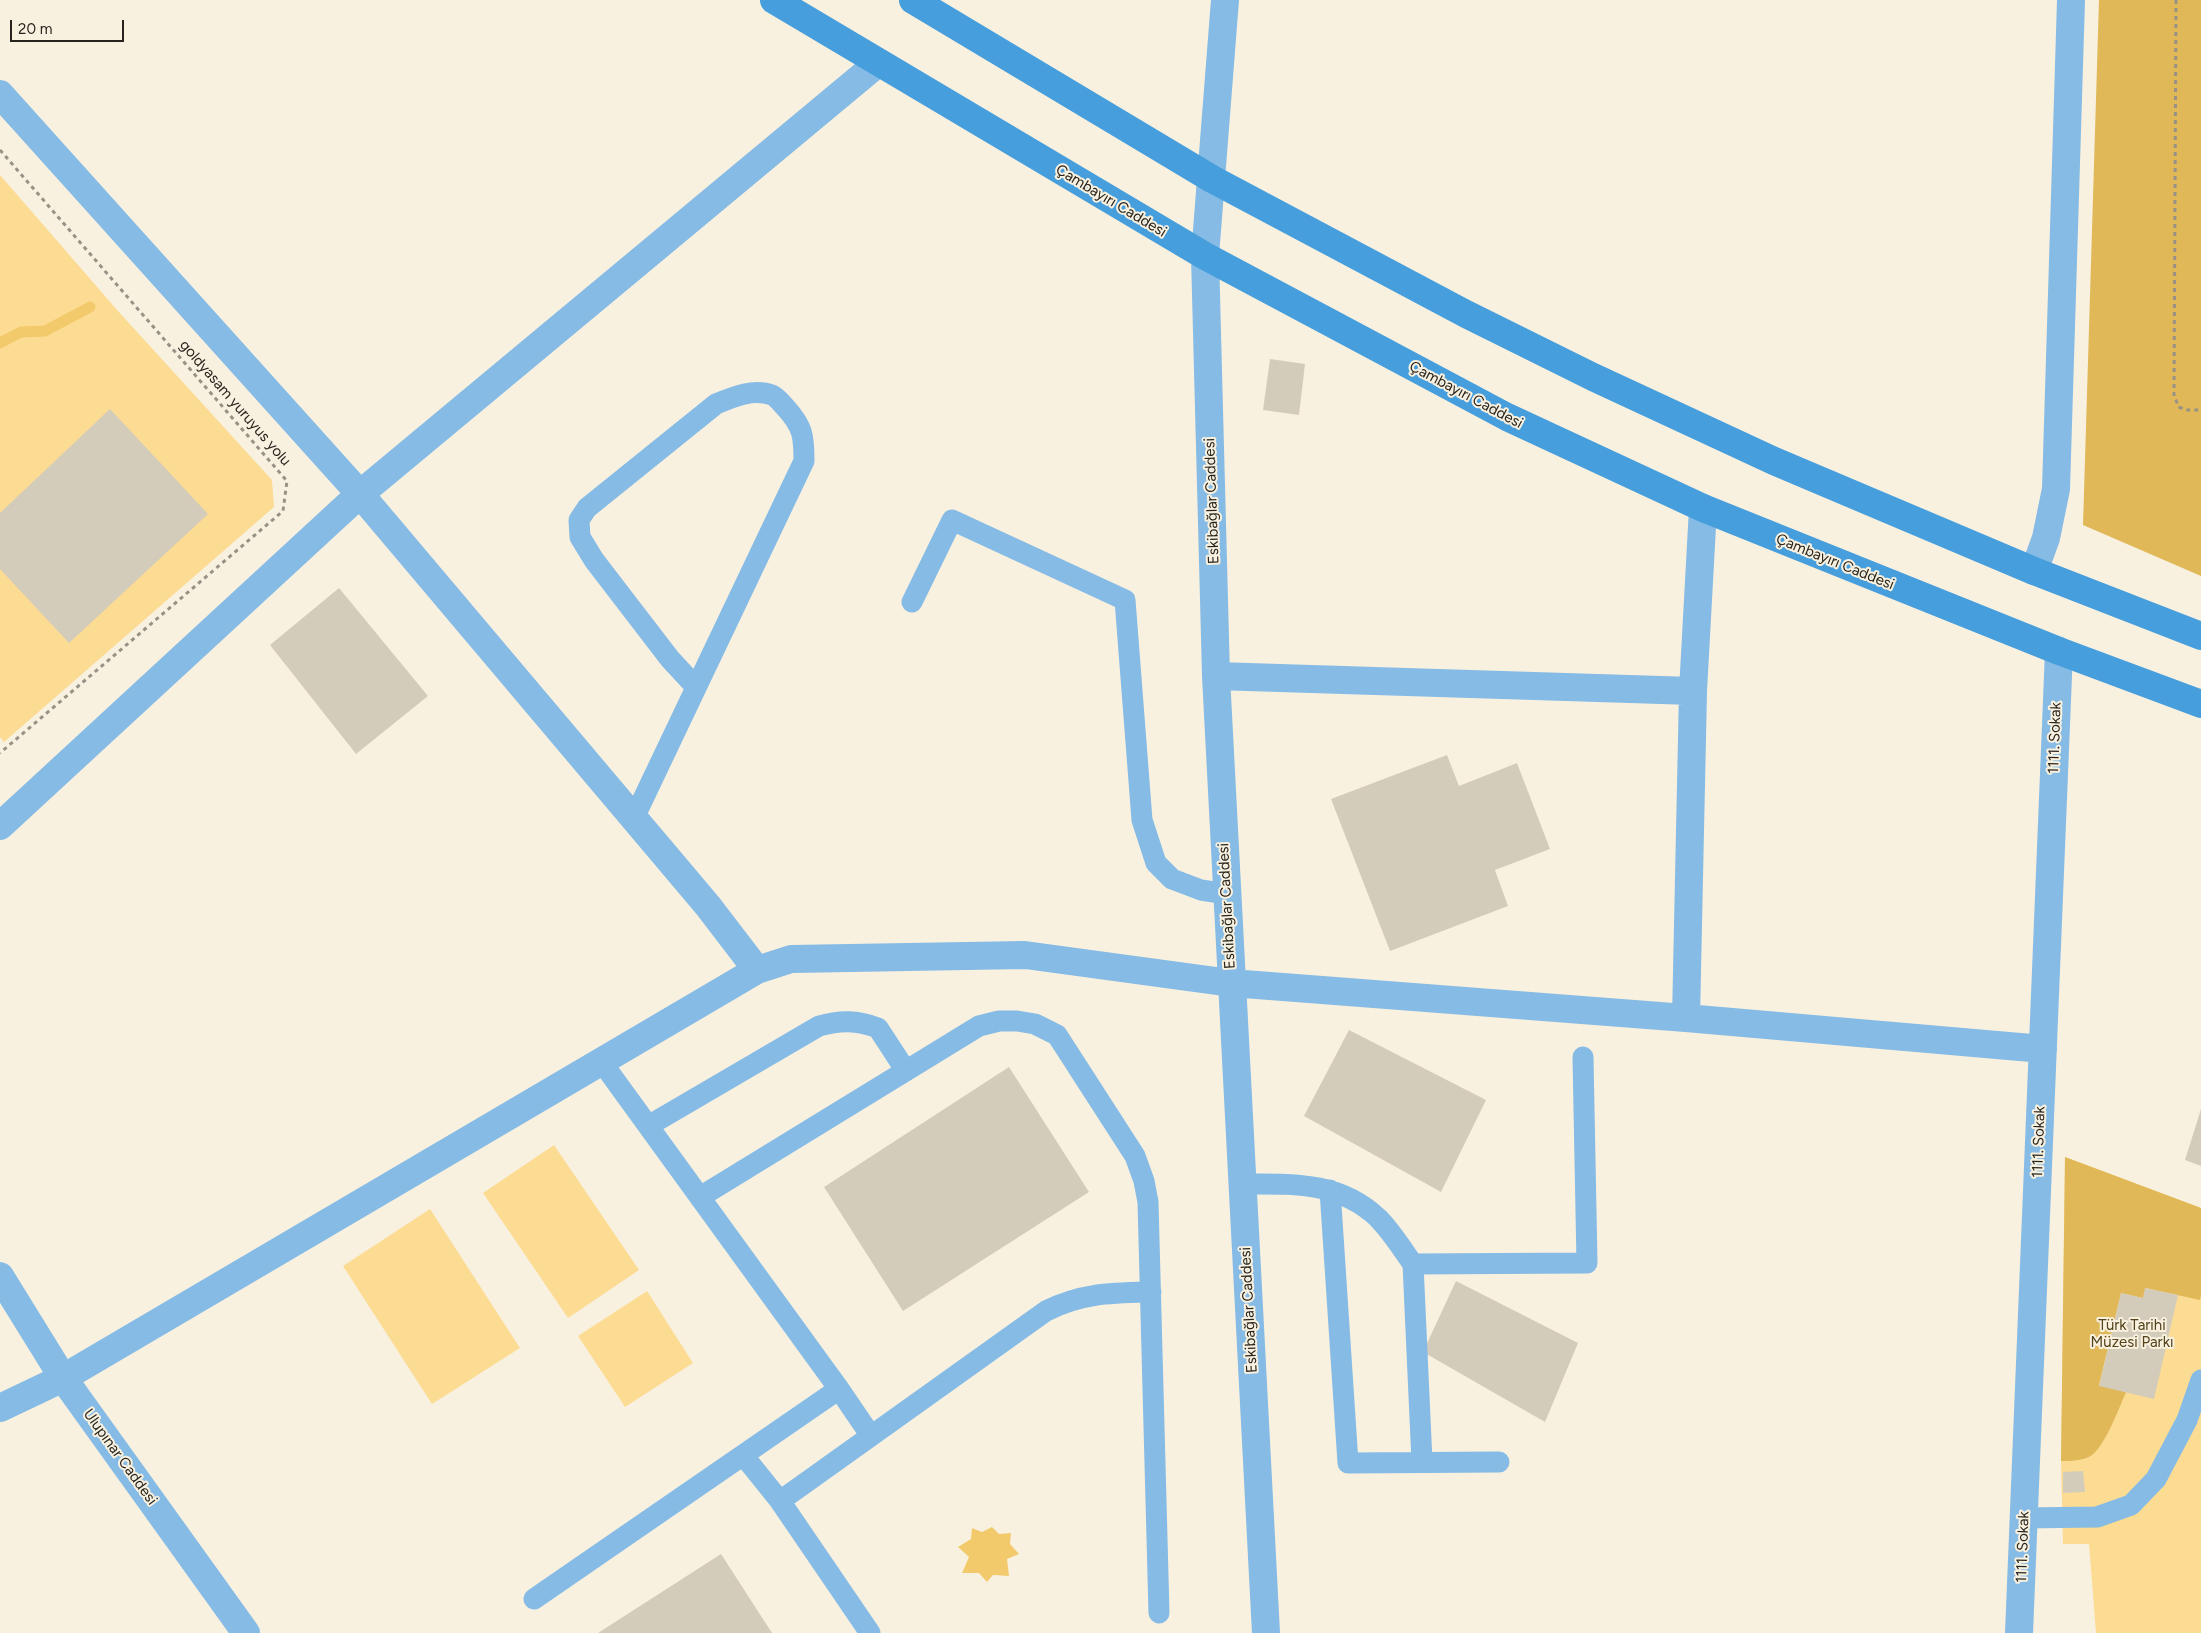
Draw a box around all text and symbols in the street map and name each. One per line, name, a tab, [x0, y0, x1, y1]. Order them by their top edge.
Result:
scale bar	[12, 10, 126, 42]
text: 20 m	[18, 20, 52, 38]
street label: Çambayırı Caddesi	[1052, 161, 1170, 241]
street label: goldyasam yuruyus yolu	[175, 336, 295, 470]
street label: Çambayırı Caddesi	[1406, 358, 1526, 432]
street label: Eskibağlar Caddesi	[1201, 438, 1223, 564]
street label: Çambayırı Caddesi	[1773, 530, 1897, 594]
street label: 1111. Sokak	[2045, 702, 2065, 774]
street label: Eskibağlar Caddesi	[1215, 842, 1239, 970]
street label: 1111. Sokak	[2029, 1106, 2049, 1178]
street label: Eskibağlar Caddesi	[1237, 1246, 1261, 1374]
park label: Türk Tarihi Müzesi Parkı	[2091, 1317, 2173, 1352]
street label: Ulupınar Caddesi	[79, 1406, 161, 1508]
street label: 1111. Sokak	[2013, 1511, 2033, 1583]

